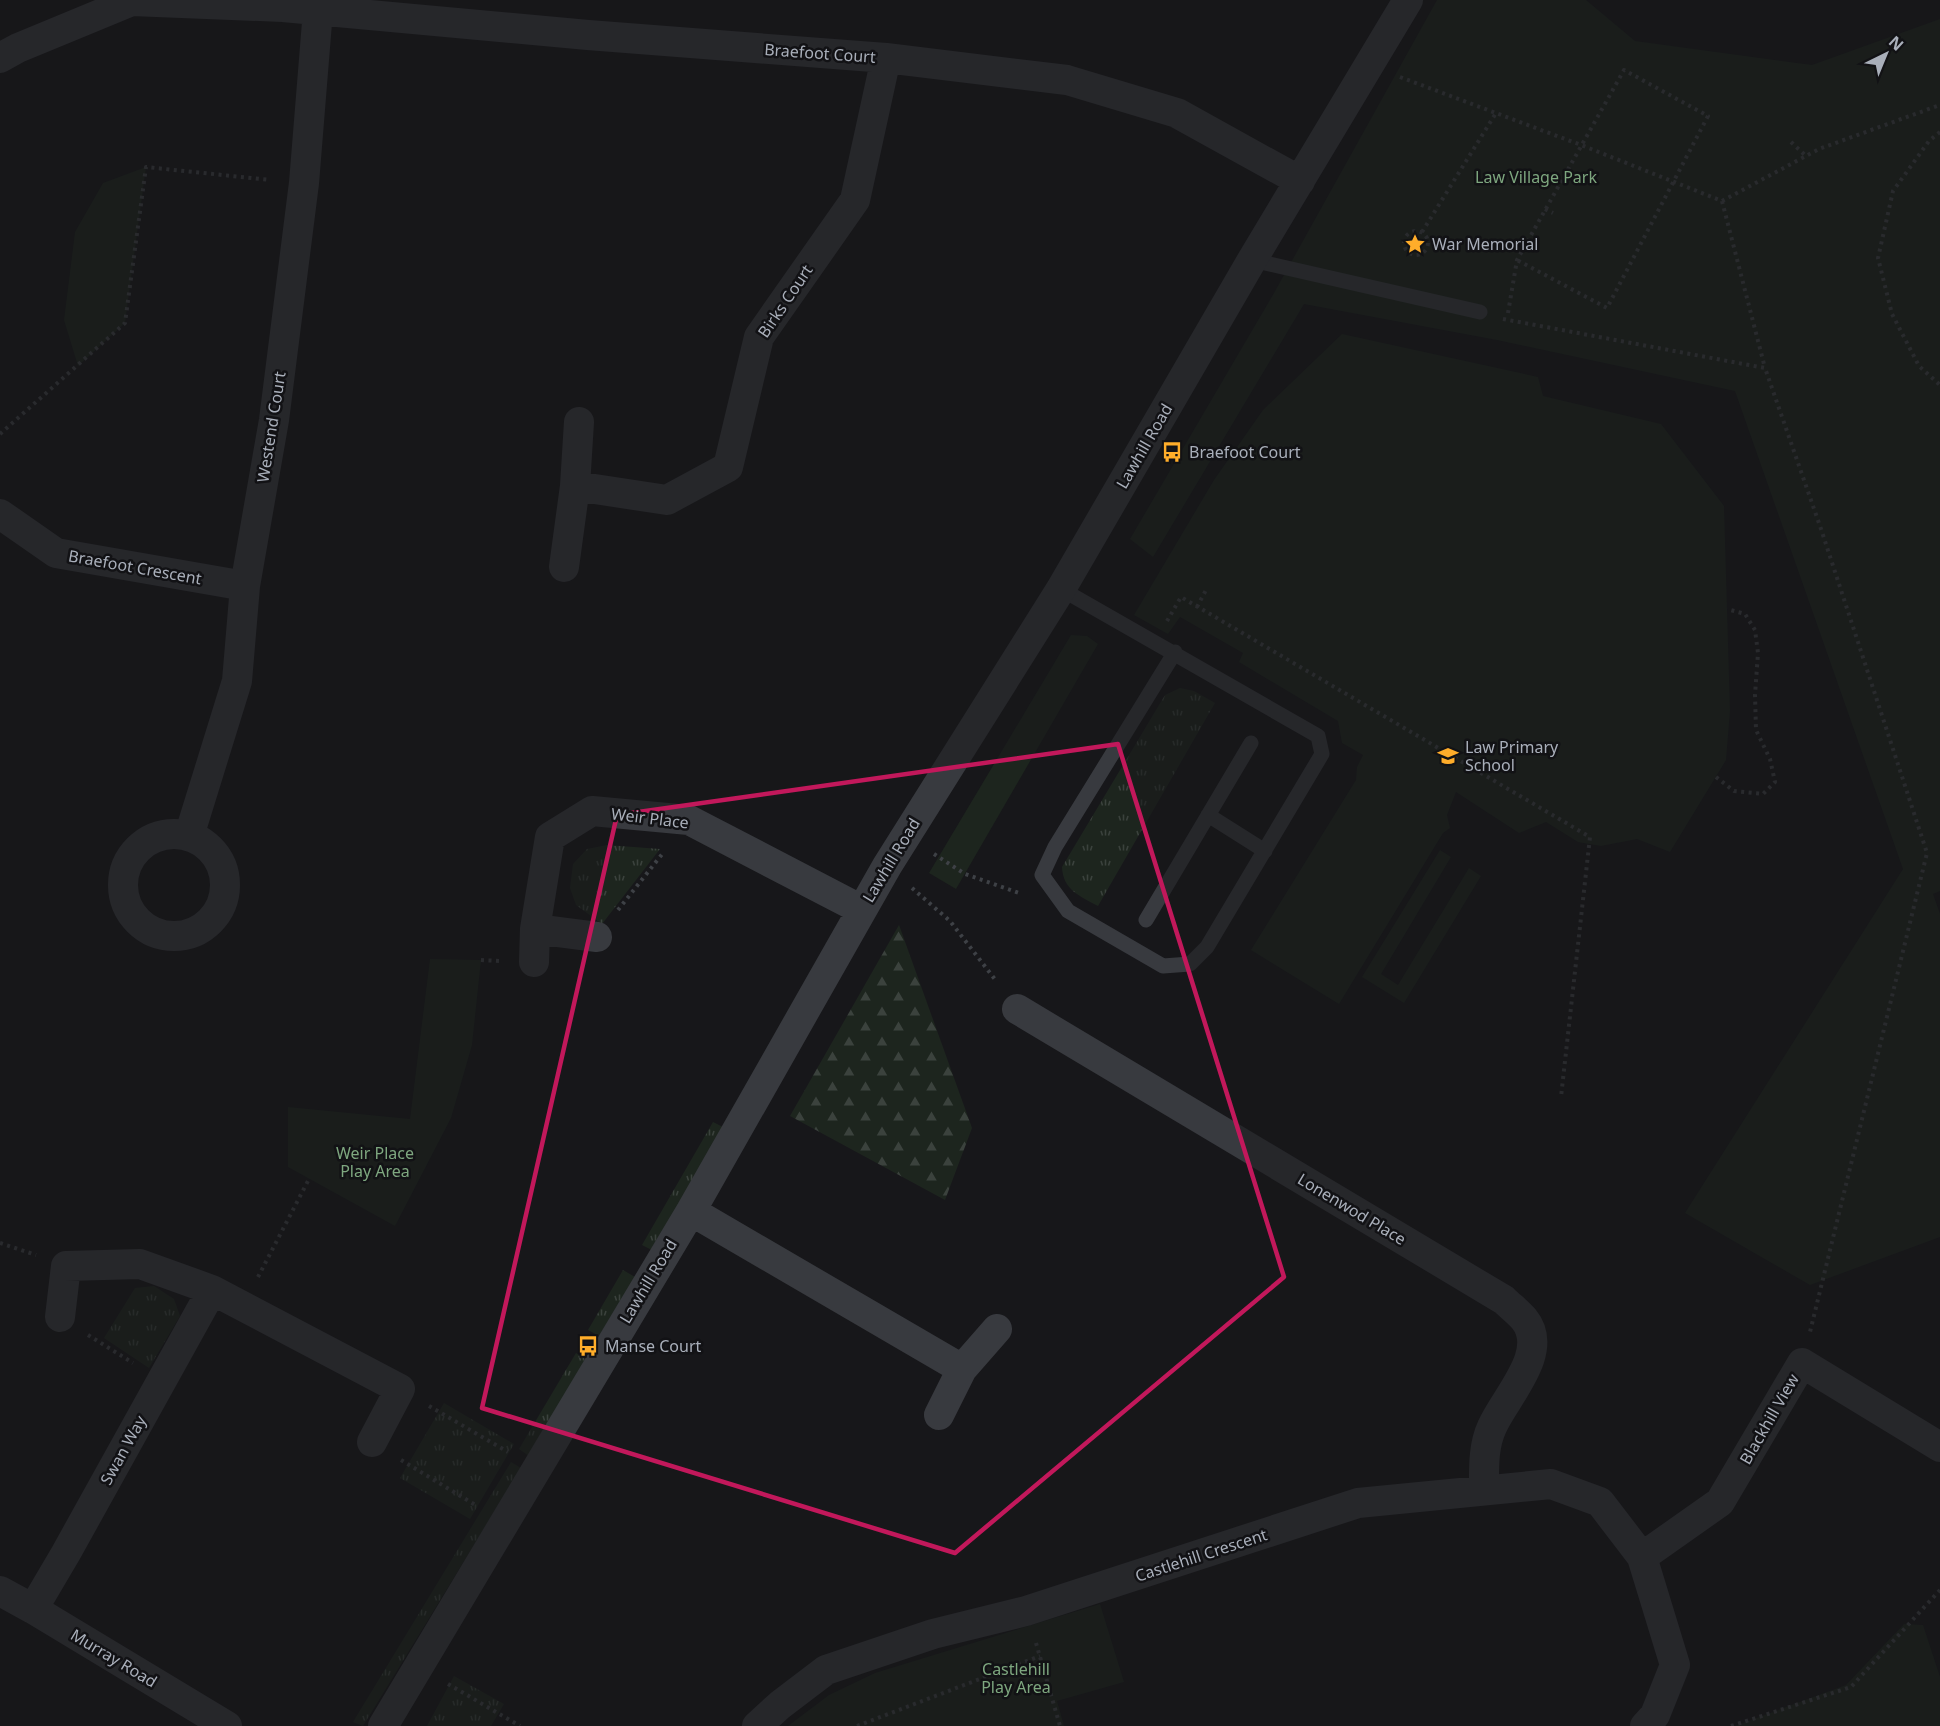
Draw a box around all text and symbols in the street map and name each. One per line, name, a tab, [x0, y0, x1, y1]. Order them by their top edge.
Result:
north arrow	[1856, 24, 1916, 84]
text: N	[1884, 31, 1908, 56]
street label: Braefoot Court	[764, 38, 877, 68]
park label: Law Village Park	[1475, 166, 1597, 188]
place icon: War Memorial	[1403, 232, 1427, 256]
place label: War Memorial	[1432, 233, 1538, 255]
street label: Birks Court	[753, 260, 818, 342]
street label: Westend Court	[251, 370, 291, 484]
street label: Lawhill Road	[1111, 399, 1177, 493]
bus stop icon: Braefoot Court	[1160, 440, 1184, 464]
place label: Braefoot Court	[1189, 441, 1301, 463]
street label: Braefoot Crescent	[67, 544, 204, 590]
place label: Law Primary School	[1465, 736, 1559, 776]
school or university icon: Law Primary School	[1436, 744, 1460, 768]
street label: Weir Place	[610, 802, 690, 834]
street label: Lawhill Road	[857, 814, 925, 906]
park label: Weir Place Play Area	[336, 1142, 414, 1182]
street label: Lonenwod Place	[1294, 1168, 1410, 1250]
street label: Lawhill Road	[614, 1235, 682, 1327]
bus stop icon: Manse Court	[576, 1334, 600, 1358]
place label: Manse Court	[605, 1335, 702, 1357]
street label: Blackhill View	[1734, 1369, 1804, 1468]
street label: Swan Way	[95, 1411, 151, 1489]
street label: Castlehill Crescent	[1132, 1523, 1270, 1587]
street label: Murray Road	[67, 1624, 161, 1692]
park label: Castlehill Play Area	[981, 1658, 1051, 1698]

